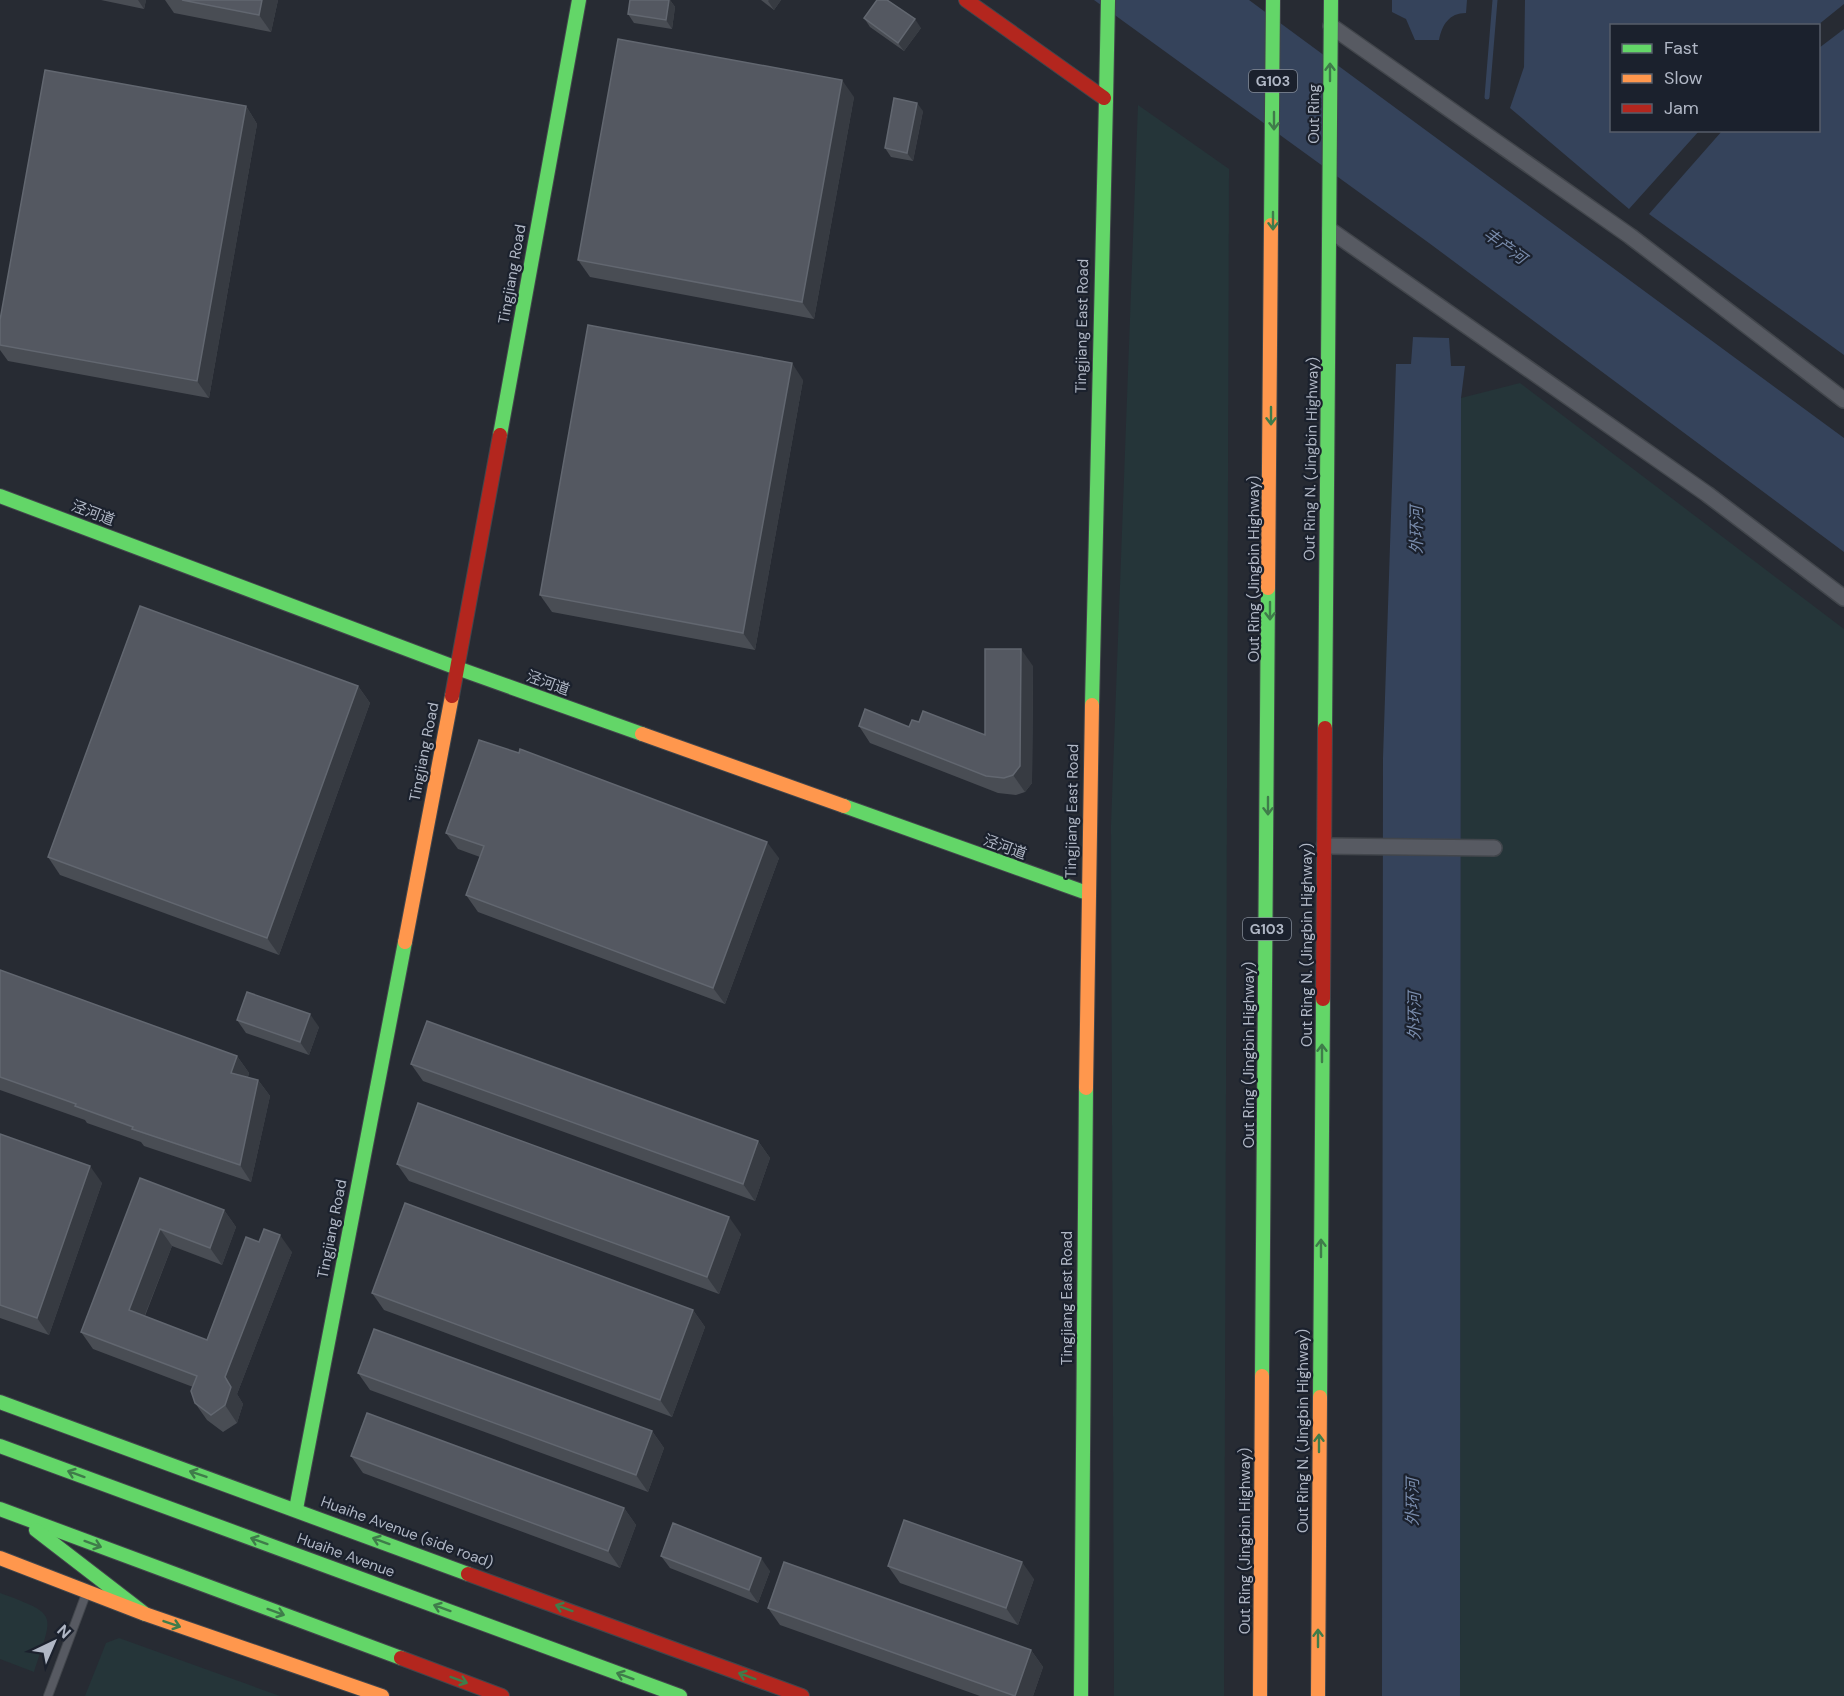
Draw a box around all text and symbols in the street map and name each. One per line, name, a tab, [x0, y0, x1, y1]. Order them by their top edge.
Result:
legend	[1610, 24, 1820, 132]
text: Fast	[1664, 36, 1699, 60]
one-way arrow	[1324, 63, 1336, 83]
text: Slow	[1664, 66, 1703, 90]
road number: G103	[1249, 70, 1297, 92]
street label: Out Ring	[1304, 84, 1324, 144]
text: Jam	[1664, 96, 1699, 120]
one-way arrow	[1268, 111, 1280, 131]
one-way arrow	[1267, 210, 1279, 230]
street label: Tingjiang Road	[493, 223, 531, 325]
water label: 丰产河	[1479, 223, 1533, 270]
street label: Tingjiang East Road	[1071, 259, 1093, 393]
street label: Out Ring N. (Jingbin Highway)	[1299, 357, 1323, 561]
one-way arrow	[1266, 405, 1277, 425]
street label: Out Ring (Jingbin Highway)	[1244, 476, 1264, 662]
street label: 泾河道	[68, 496, 118, 530]
water label: 外环河	[1406, 503, 1427, 554]
one-way arrow	[1264, 600, 1276, 620]
street label: 泾河道	[523, 666, 573, 700]
street label: Tingjiang Road	[405, 701, 443, 803]
street label: Tingjiang East Road	[1061, 744, 1083, 878]
one-way arrow	[1262, 795, 1274, 815]
street label: 泾河道	[980, 830, 1030, 864]
street label: Out Ring N. (Jingbin Highway)	[1297, 843, 1317, 1047]
road number: G103	[1243, 918, 1291, 940]
street label: Out Ring (Jingbin Highway)	[1239, 962, 1259, 1148]
water label: 外环河	[1404, 989, 1425, 1040]
one-way arrow	[1316, 1043, 1328, 1063]
street label: Tingjiang Road	[313, 1178, 351, 1280]
street label: Tingjiang East Road	[1057, 1231, 1077, 1365]
one-way arrow	[1315, 1238, 1327, 1258]
street label: Out Ring N. (Jingbin Highway)	[1293, 1329, 1313, 1533]
one-way arrow	[1314, 1433, 1325, 1453]
street label: Out Ring (Jingbin Highway)	[1235, 1448, 1255, 1634]
one-way arrow	[67, 1467, 86, 1478]
one-way arrow	[189, 1468, 208, 1479]
water label: 外环河	[1402, 1475, 1423, 1526]
street label: Huaihe Avenue (side road)	[318, 1492, 496, 1572]
street label: Huaihe Avenue	[295, 1529, 397, 1581]
one-way arrow	[372, 1534, 391, 1545]
one-way arrow	[250, 1535, 269, 1546]
one-way arrow	[83, 1540, 102, 1551]
one-way arrow	[433, 1602, 452, 1613]
one-way arrow	[555, 1602, 574, 1613]
one-way arrow	[266, 1607, 285, 1618]
north arrow	[24, 1612, 84, 1672]
one-way arrow	[163, 1619, 181, 1630]
text: N	[53, 1620, 76, 1643]
one-way arrow	[1312, 1628, 1324, 1648]
one-way arrow	[616, 1669, 635, 1680]
one-way arrow	[738, 1669, 757, 1680]
one-way arrow	[449, 1675, 468, 1686]

